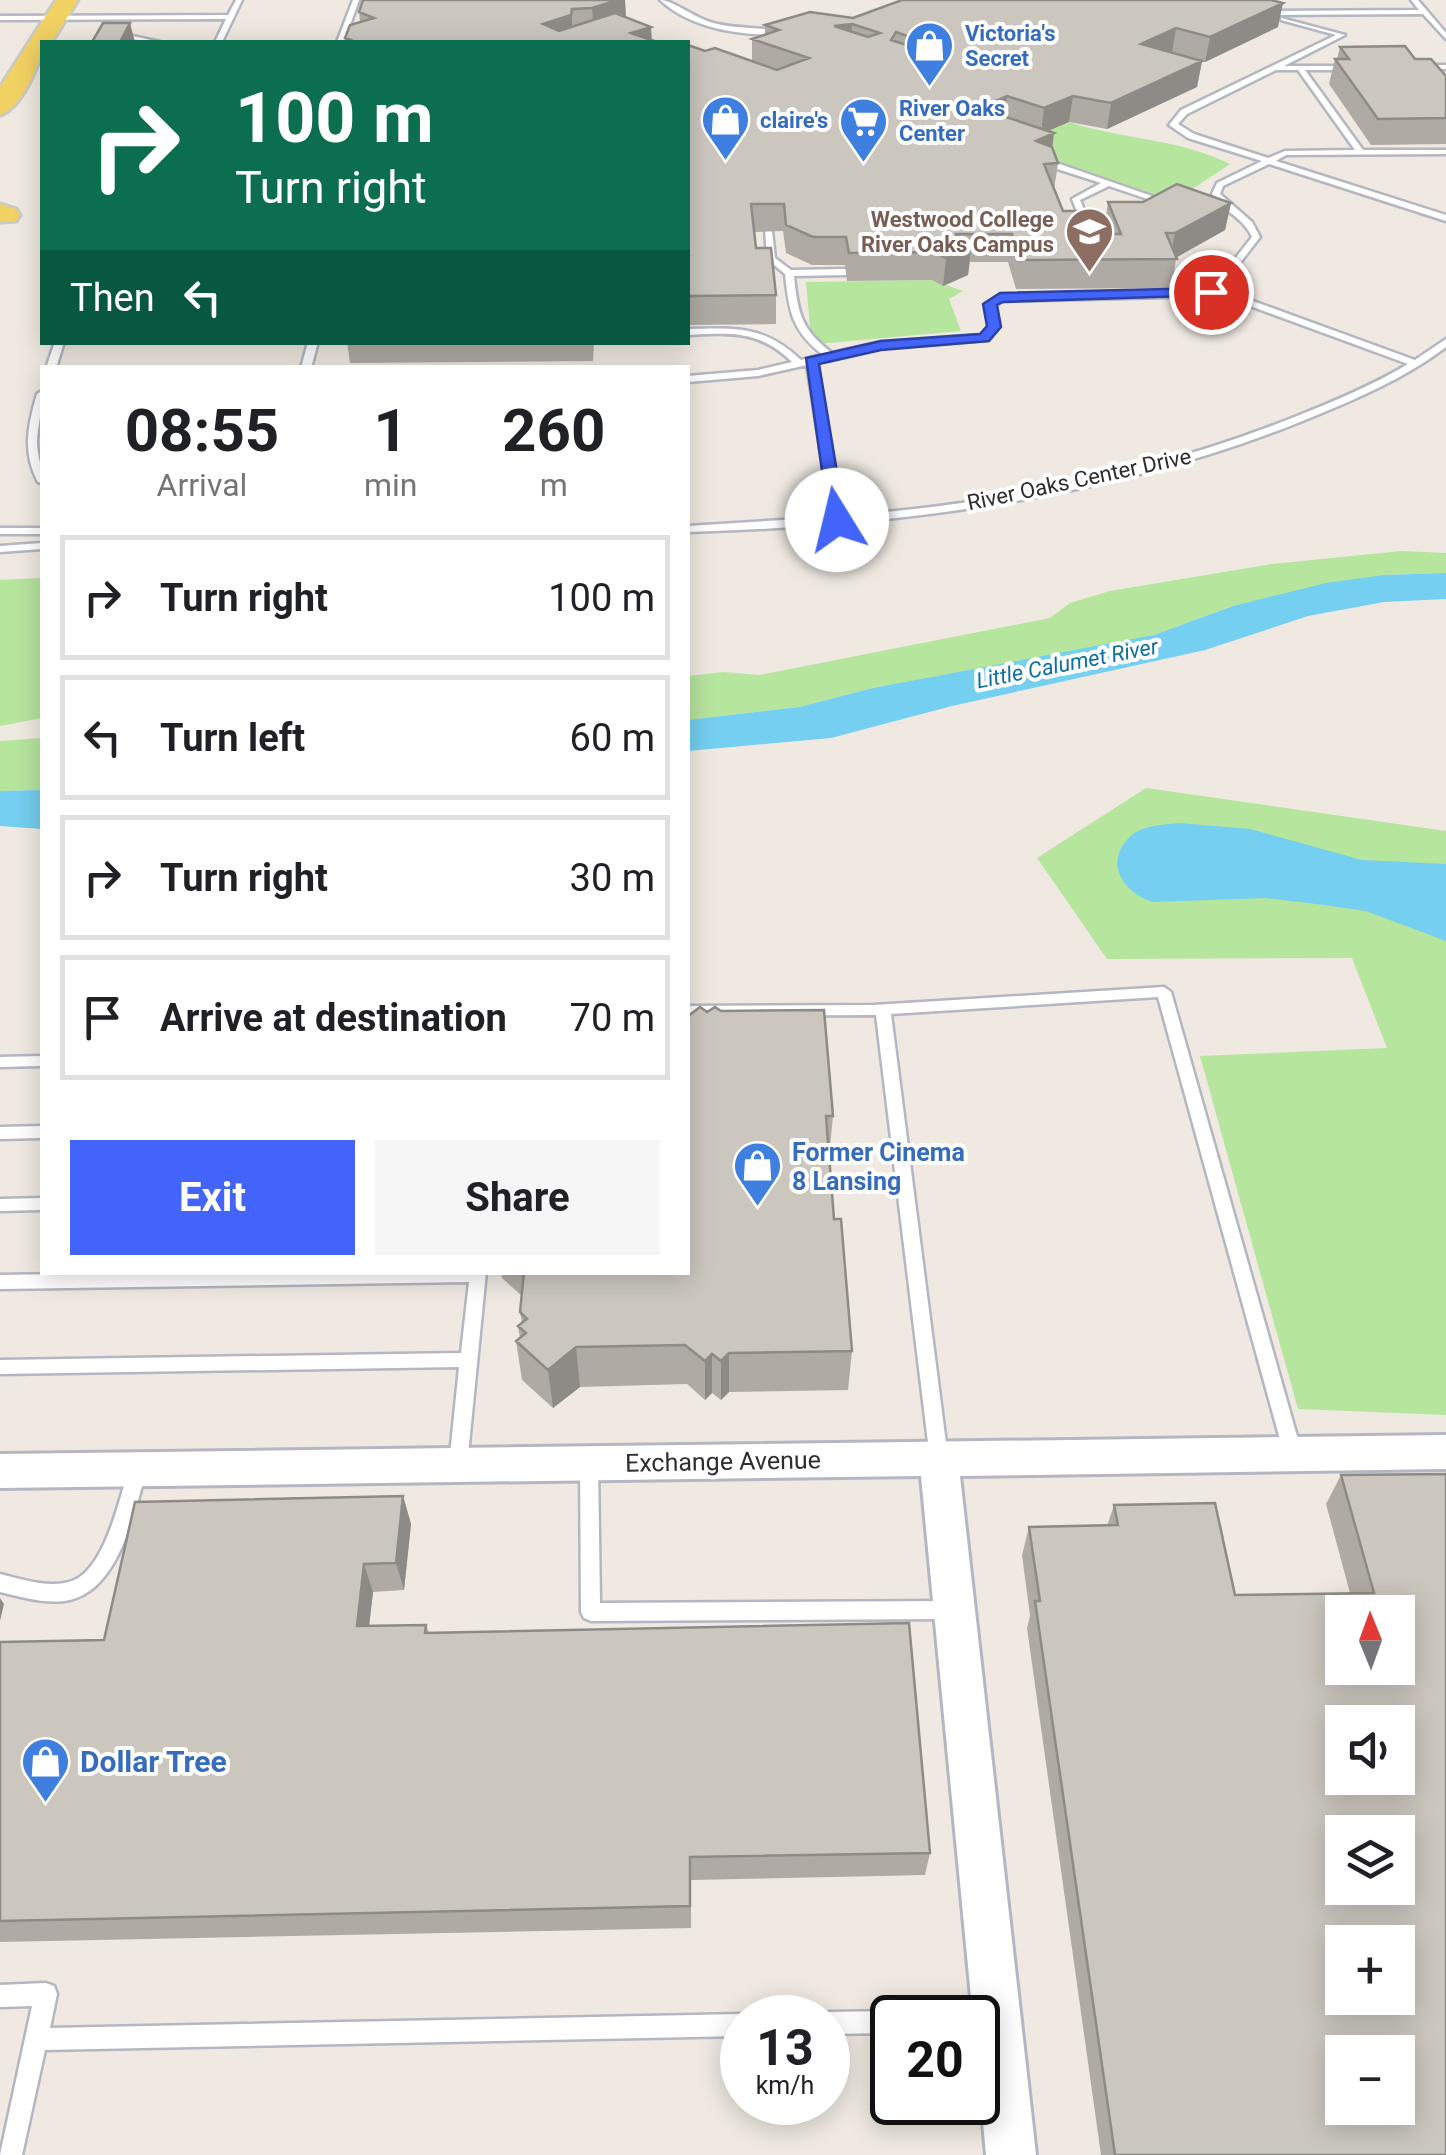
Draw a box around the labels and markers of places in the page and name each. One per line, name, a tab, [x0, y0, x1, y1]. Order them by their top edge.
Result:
shop icon: Victoria's Secret	[904, 20, 956, 88]
place label: Victoria's Secret	[965, 21, 1055, 71]
shop icon: claire's	[699, 94, 751, 162]
supermarket icon: River Oaks Center	[838, 95, 890, 163]
place label: River Oaks Center	[899, 96, 1005, 146]
place label: claire's	[760, 108, 828, 133]
school or university icon: Westwood College River Oaks Campus	[1063, 206, 1115, 274]
place label: Westwood College River Oaks Campus	[861, 207, 1054, 257]
pin	[1169, 250, 1254, 335]
place label: Former Cinema 8 Lansing	[792, 1138, 965, 1196]
shop icon: Former Cinema 8 Lansing	[731, 1140, 783, 1208]
shop icon: Dollar Tree	[19, 1736, 71, 1804]
place label: Dollar Tree	[80, 1744, 227, 1779]

